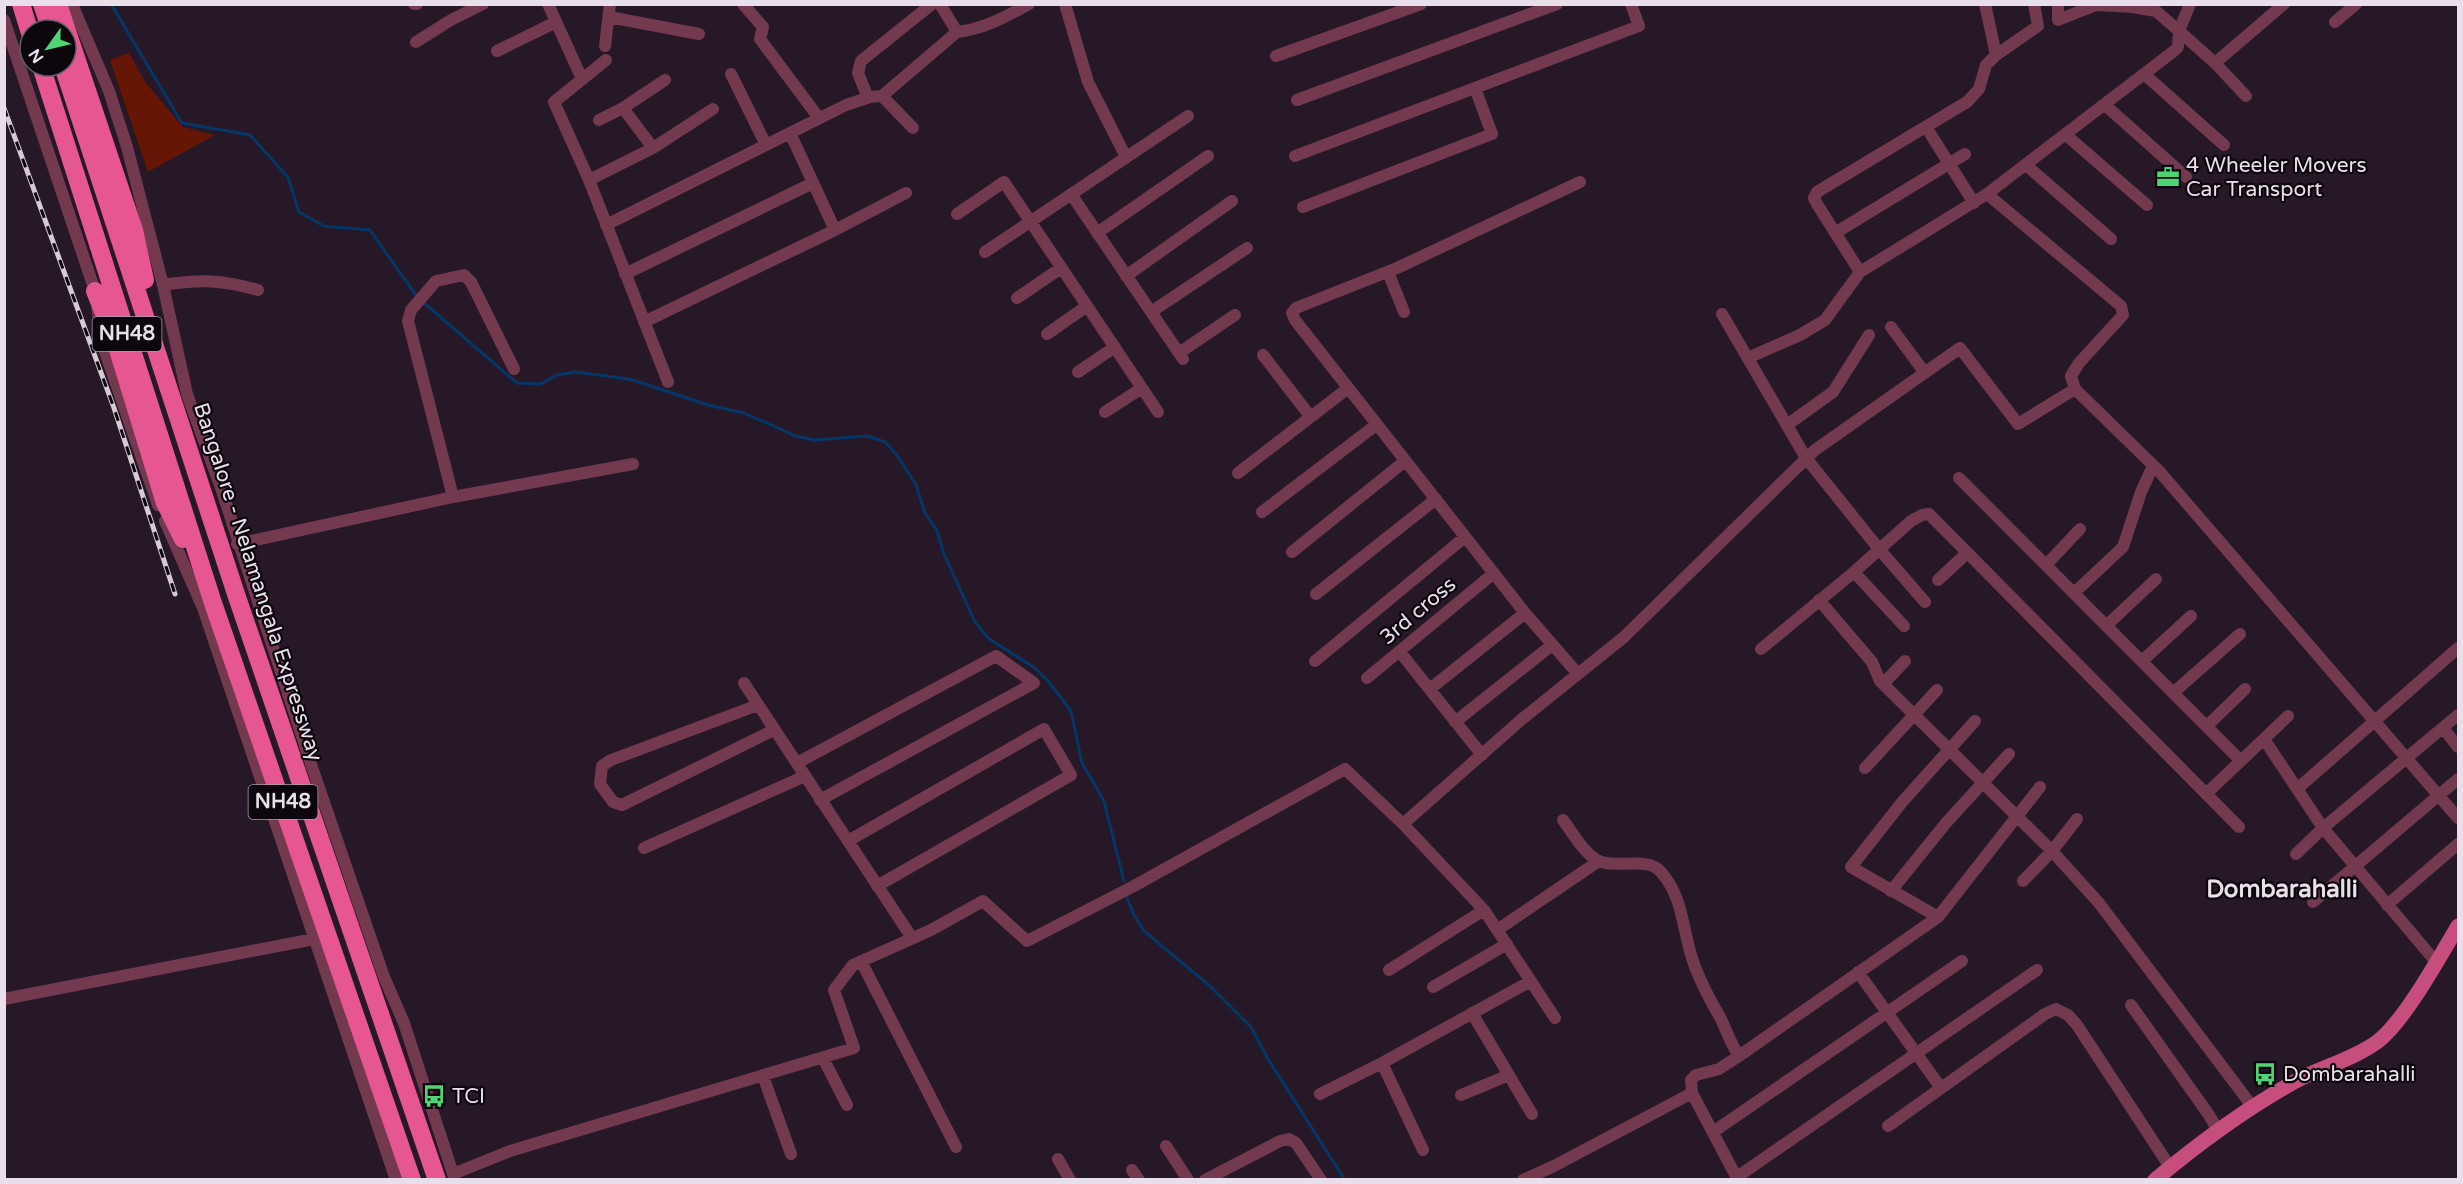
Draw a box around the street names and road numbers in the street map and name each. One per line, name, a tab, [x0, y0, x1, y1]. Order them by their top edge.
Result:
road number: NH48	[92, 317, 162, 351]
street label: Bangalore - Nelamangala Expressway	[188, 400, 328, 764]
street label: 3rd cross	[1375, 572, 1461, 650]
road number: NH48	[248, 785, 318, 819]

